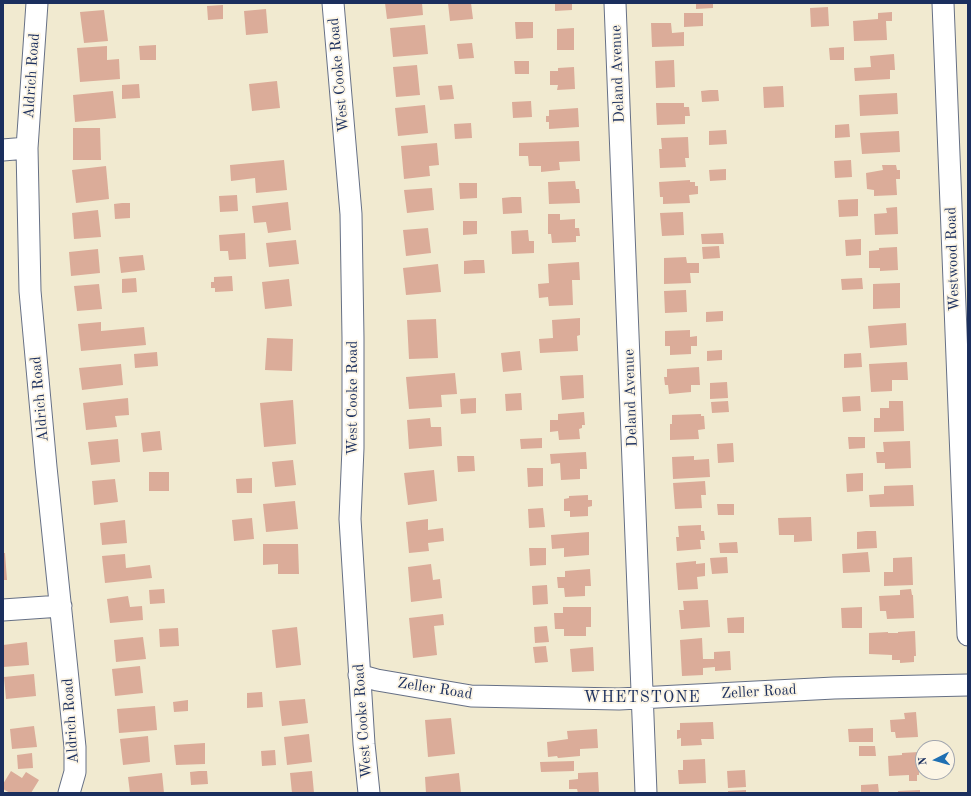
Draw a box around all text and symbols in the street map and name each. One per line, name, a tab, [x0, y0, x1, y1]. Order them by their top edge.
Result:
street label: West Cooke Road	[325, 17, 353, 133]
street label: Deland Avenue	[607, 25, 629, 123]
street label: Aldrich Road	[20, 33, 44, 119]
street label: Westwood Road	[942, 206, 964, 312]
street label: West Cooke Road	[344, 341, 362, 455]
street label: Deland Avenue	[620, 349, 642, 447]
street label: Aldrich Road	[27, 355, 53, 443]
street label: West Cooke Road	[350, 663, 376, 779]
street label: Zeller Road	[396, 674, 474, 704]
street label: Aldrich Road	[59, 678, 83, 764]
street label: Zeller Road	[721, 681, 797, 703]
district label: WHETSTONE	[583, 688, 701, 708]
north arrow	[915, 740, 955, 780]
text: N	[918, 756, 929, 766]

